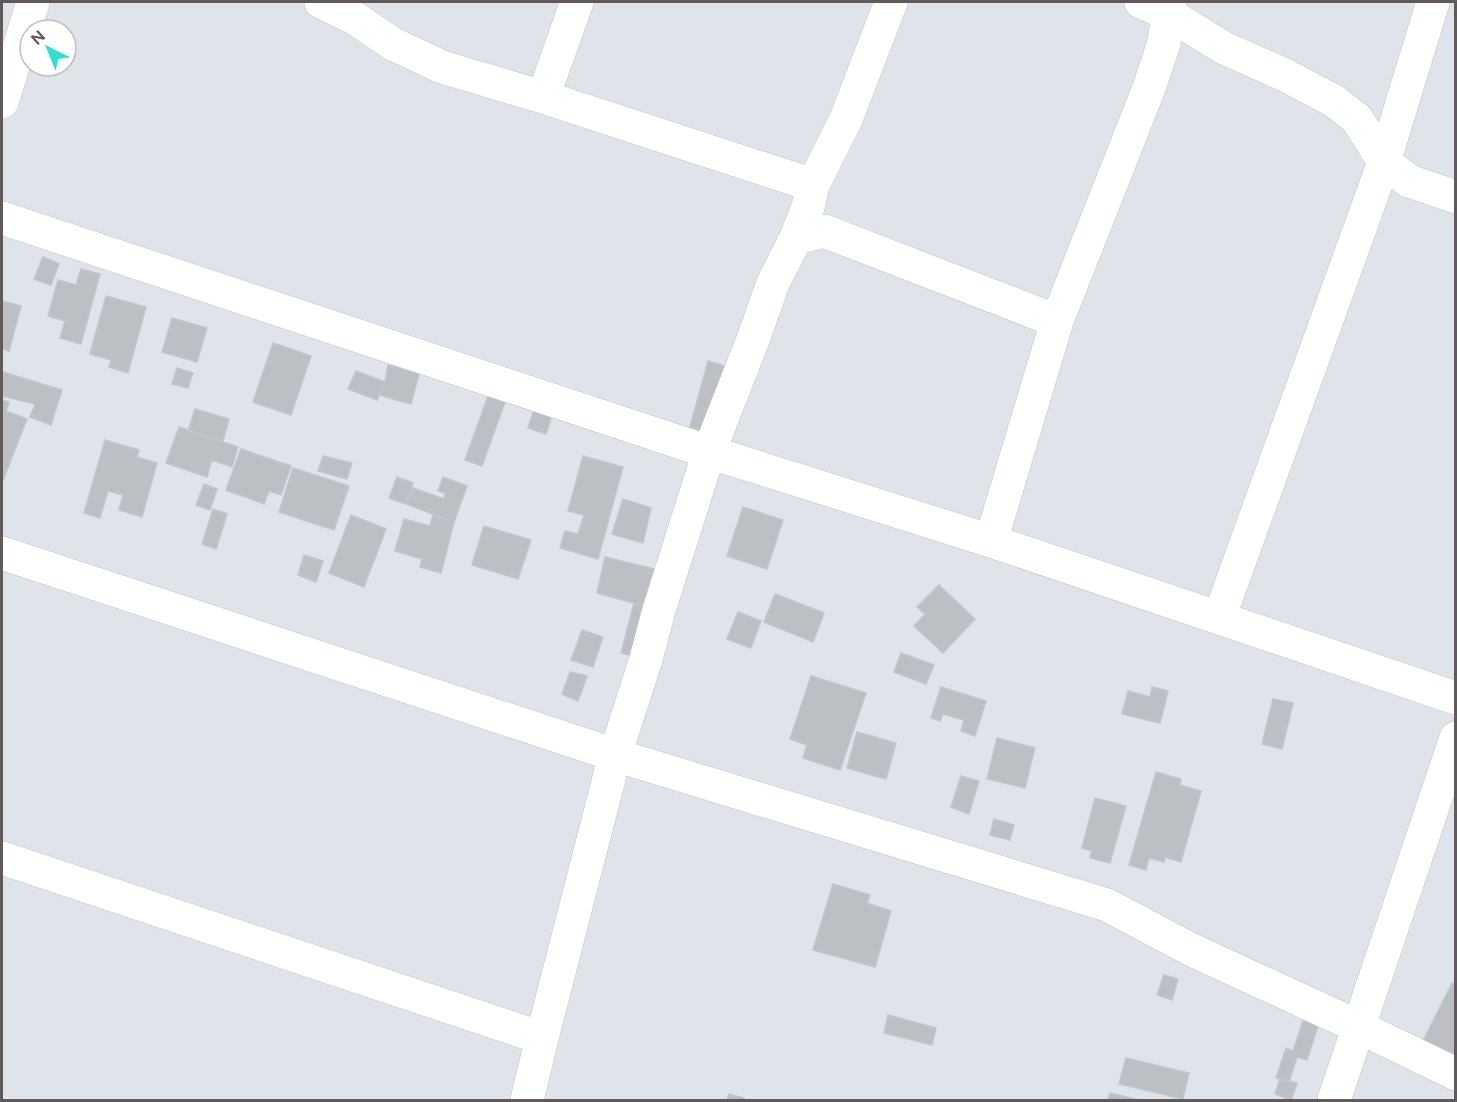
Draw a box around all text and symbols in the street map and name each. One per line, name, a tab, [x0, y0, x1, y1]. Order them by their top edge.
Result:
north arrow	[18, 18, 78, 78]
text: N	[27, 26, 49, 49]

